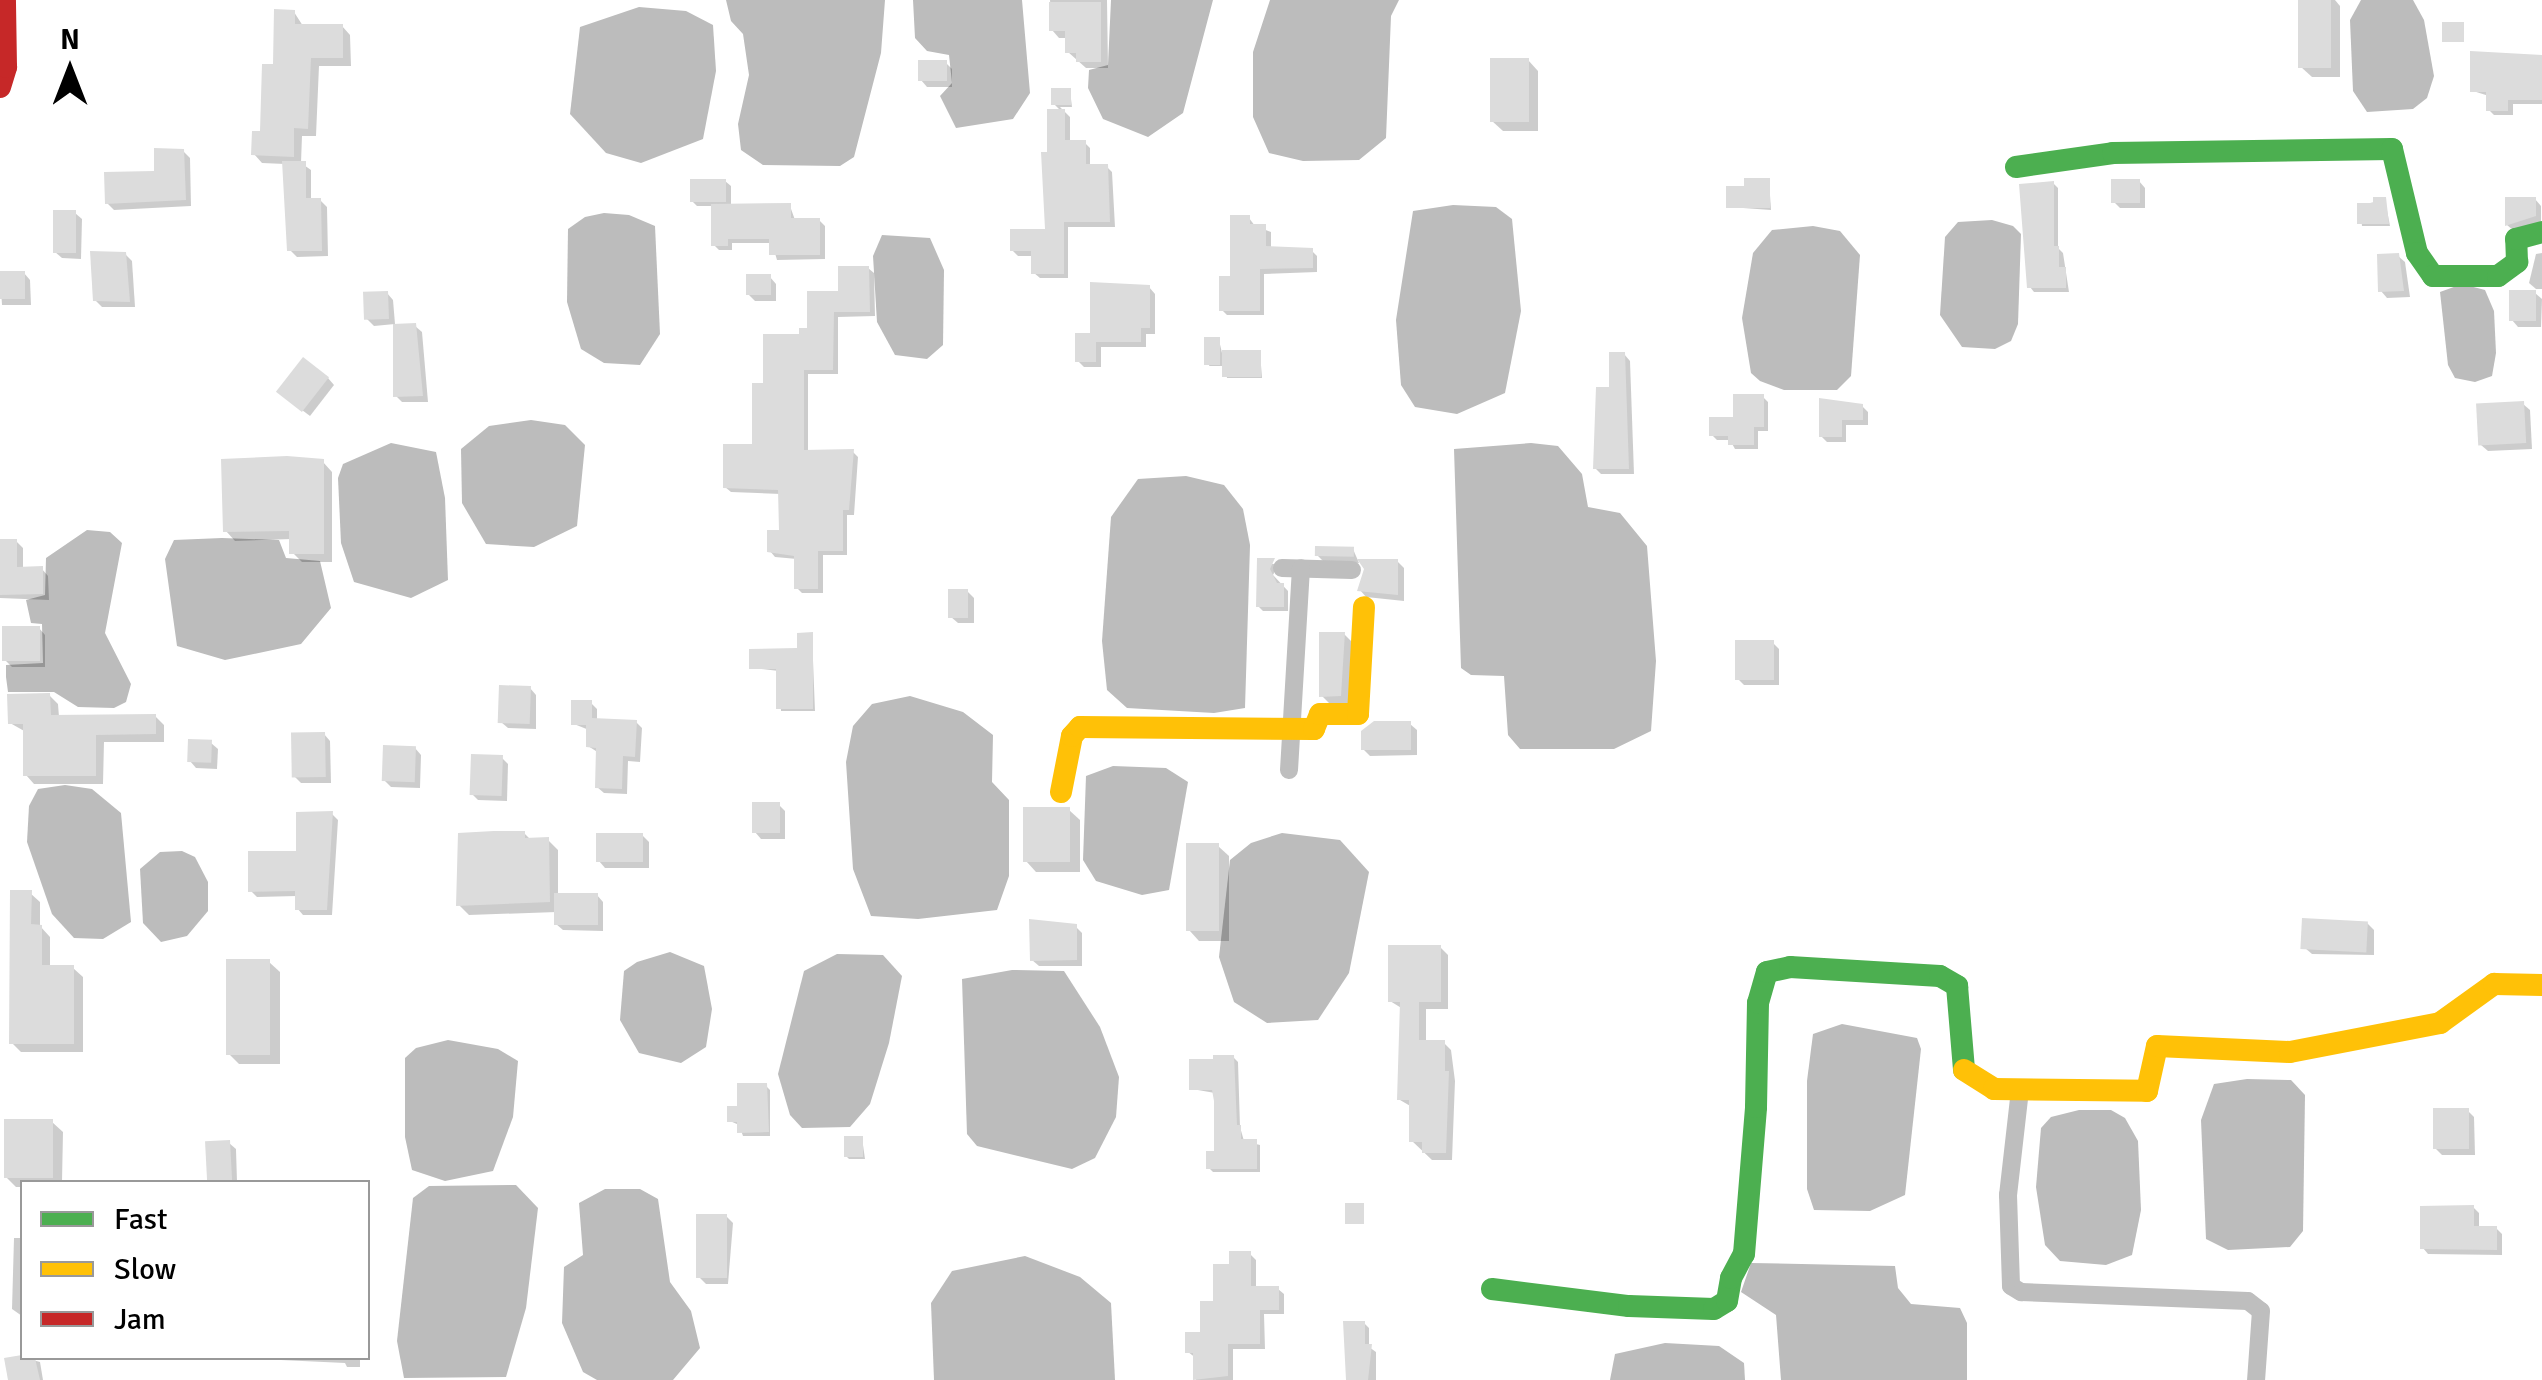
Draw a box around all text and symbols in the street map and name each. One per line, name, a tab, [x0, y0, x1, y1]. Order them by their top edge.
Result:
north arrow	[20, 20, 120, 120]
text: N	[60, 23, 80, 57]
legend	[20, 1180, 370, 1360]
text: Fast	[114, 1201, 167, 1238]
text: Slow	[114, 1251, 176, 1288]
text: Jam	[114, 1301, 166, 1338]

